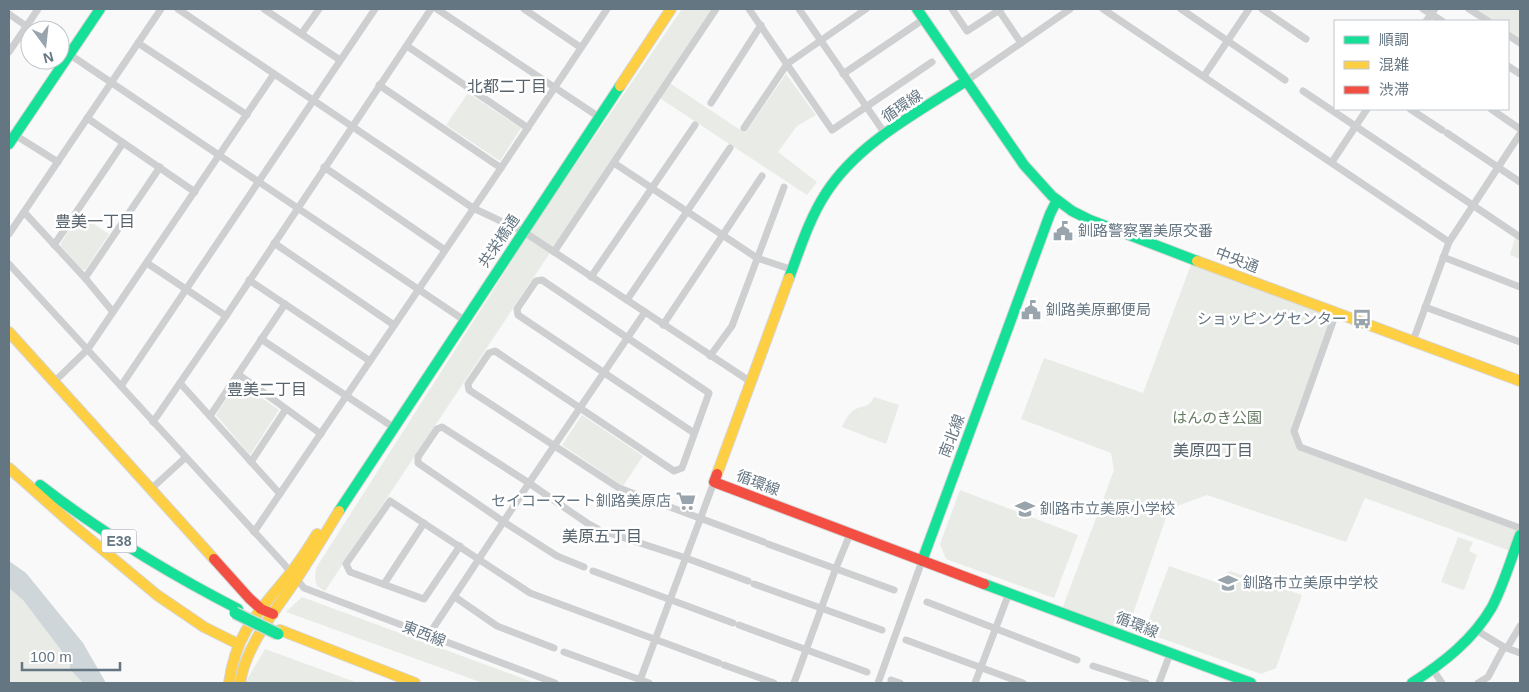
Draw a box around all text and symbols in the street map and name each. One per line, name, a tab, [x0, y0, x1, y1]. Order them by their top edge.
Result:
north arrow	[20, 20, 70, 70]
legend	[1334, 20, 1509, 110]
text: 順調	[1379, 31, 1409, 48]
text: N	[41, 49, 55, 67]
text: 混雑	[1379, 56, 1409, 73]
district label: 北都二丁目	[467, 78, 547, 95]
text: 渋滞	[1379, 81, 1409, 98]
street label: 循環線	[878, 86, 925, 125]
street label: 共栄橋通	[475, 211, 522, 270]
district label: 豊美一丁目	[55, 213, 135, 230]
public building icon: 釧路警察署美原交番	[1052, 220, 1074, 242]
place label: 釧路警察署美原交番	[1078, 222, 1213, 239]
street label: 中央通	[1213, 244, 1261, 276]
public building icon: 釧路美原郵便局	[1020, 299, 1042, 321]
place label: 釧路美原郵便局	[1046, 301, 1151, 318]
bus stop icon: ショッピングセンター	[1351, 308, 1373, 330]
place label: ショッピングセンター	[1197, 310, 1347, 327]
district label: 豊美二丁目	[227, 381, 307, 398]
park label: はんのき公園	[1172, 409, 1262, 426]
street label: 南北線	[936, 412, 968, 460]
district label: 美原四丁目	[1173, 442, 1253, 459]
street label: 循環線	[734, 467, 782, 499]
supermarket icon: セイコーマート釧路美原店	[675, 490, 697, 512]
place label: セイコーマート釧路美原店	[491, 492, 671, 509]
school or university icon: 釧路市立美原小学校	[1014, 498, 1036, 520]
place label: 釧路市立美原小学校	[1040, 500, 1175, 517]
district label: 美原五丁目	[562, 528, 642, 545]
road number: E38	[102, 530, 136, 552]
school or university icon: 釧路市立美原中学校	[1217, 572, 1239, 594]
place label: 釧路市立美原中学校	[1243, 574, 1378, 591]
street label: 循環線	[1113, 608, 1161, 641]
street label: 東西線	[400, 618, 448, 650]
scale bar	[22, 640, 120, 672]
text: 100 m	[30, 648, 72, 665]

